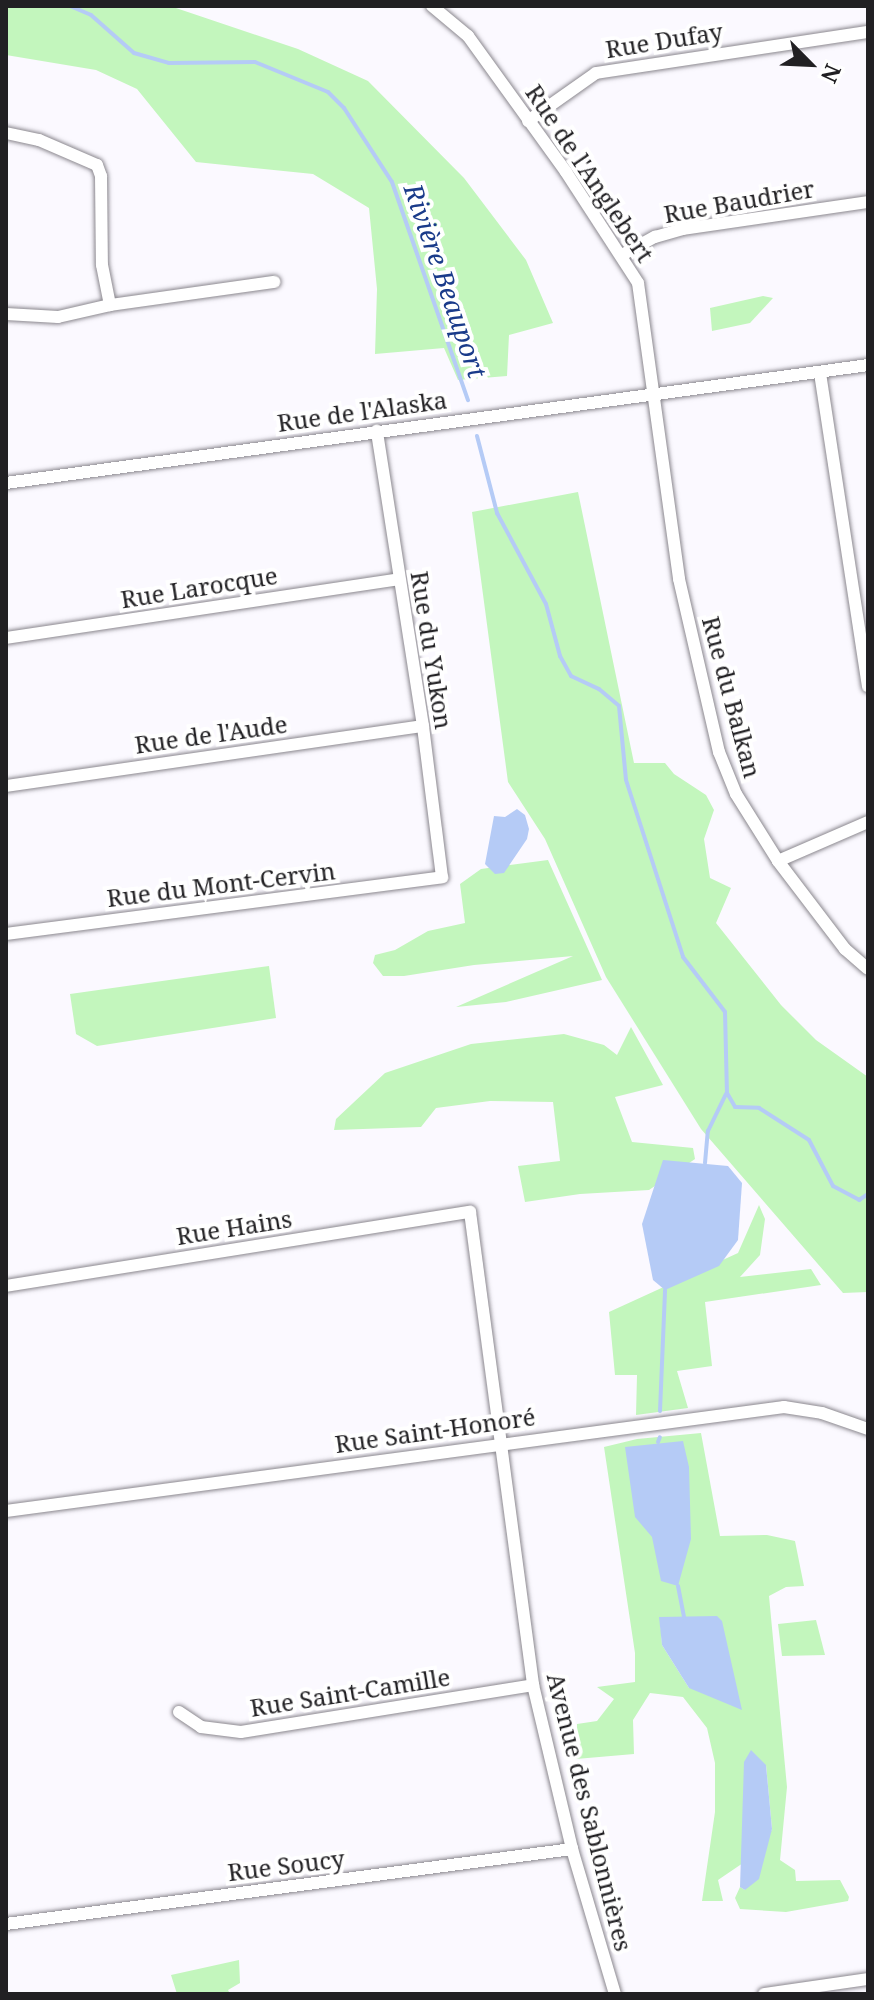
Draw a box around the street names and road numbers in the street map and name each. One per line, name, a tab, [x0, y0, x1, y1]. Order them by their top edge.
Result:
street label: Rue Dufay	[603, 17, 725, 63]
street label: Rue de l'Anglebert	[520, 79, 660, 267]
street label: Rue Baudrier	[661, 174, 817, 228]
street label: Rue de l'Alaska	[275, 385, 449, 437]
street label: Rue Larocque	[119, 560, 279, 614]
street label: Rue du Yukon	[405, 569, 459, 731]
street label: Rue du Balkan	[697, 613, 767, 781]
street label: Rue de l'Aude	[133, 709, 289, 759]
street label: Rue du Mont-Cervin	[105, 856, 337, 912]
street label: Rue Hains	[174, 1204, 294, 1250]
street label: Rue Saint-Honoré	[333, 1402, 537, 1458]
street label: Rue Saint-Camille	[248, 1662, 452, 1722]
street label: Avenue des Sablonnières	[541, 1670, 639, 1954]
street label: Rue Soucy	[226, 1844, 346, 1886]

